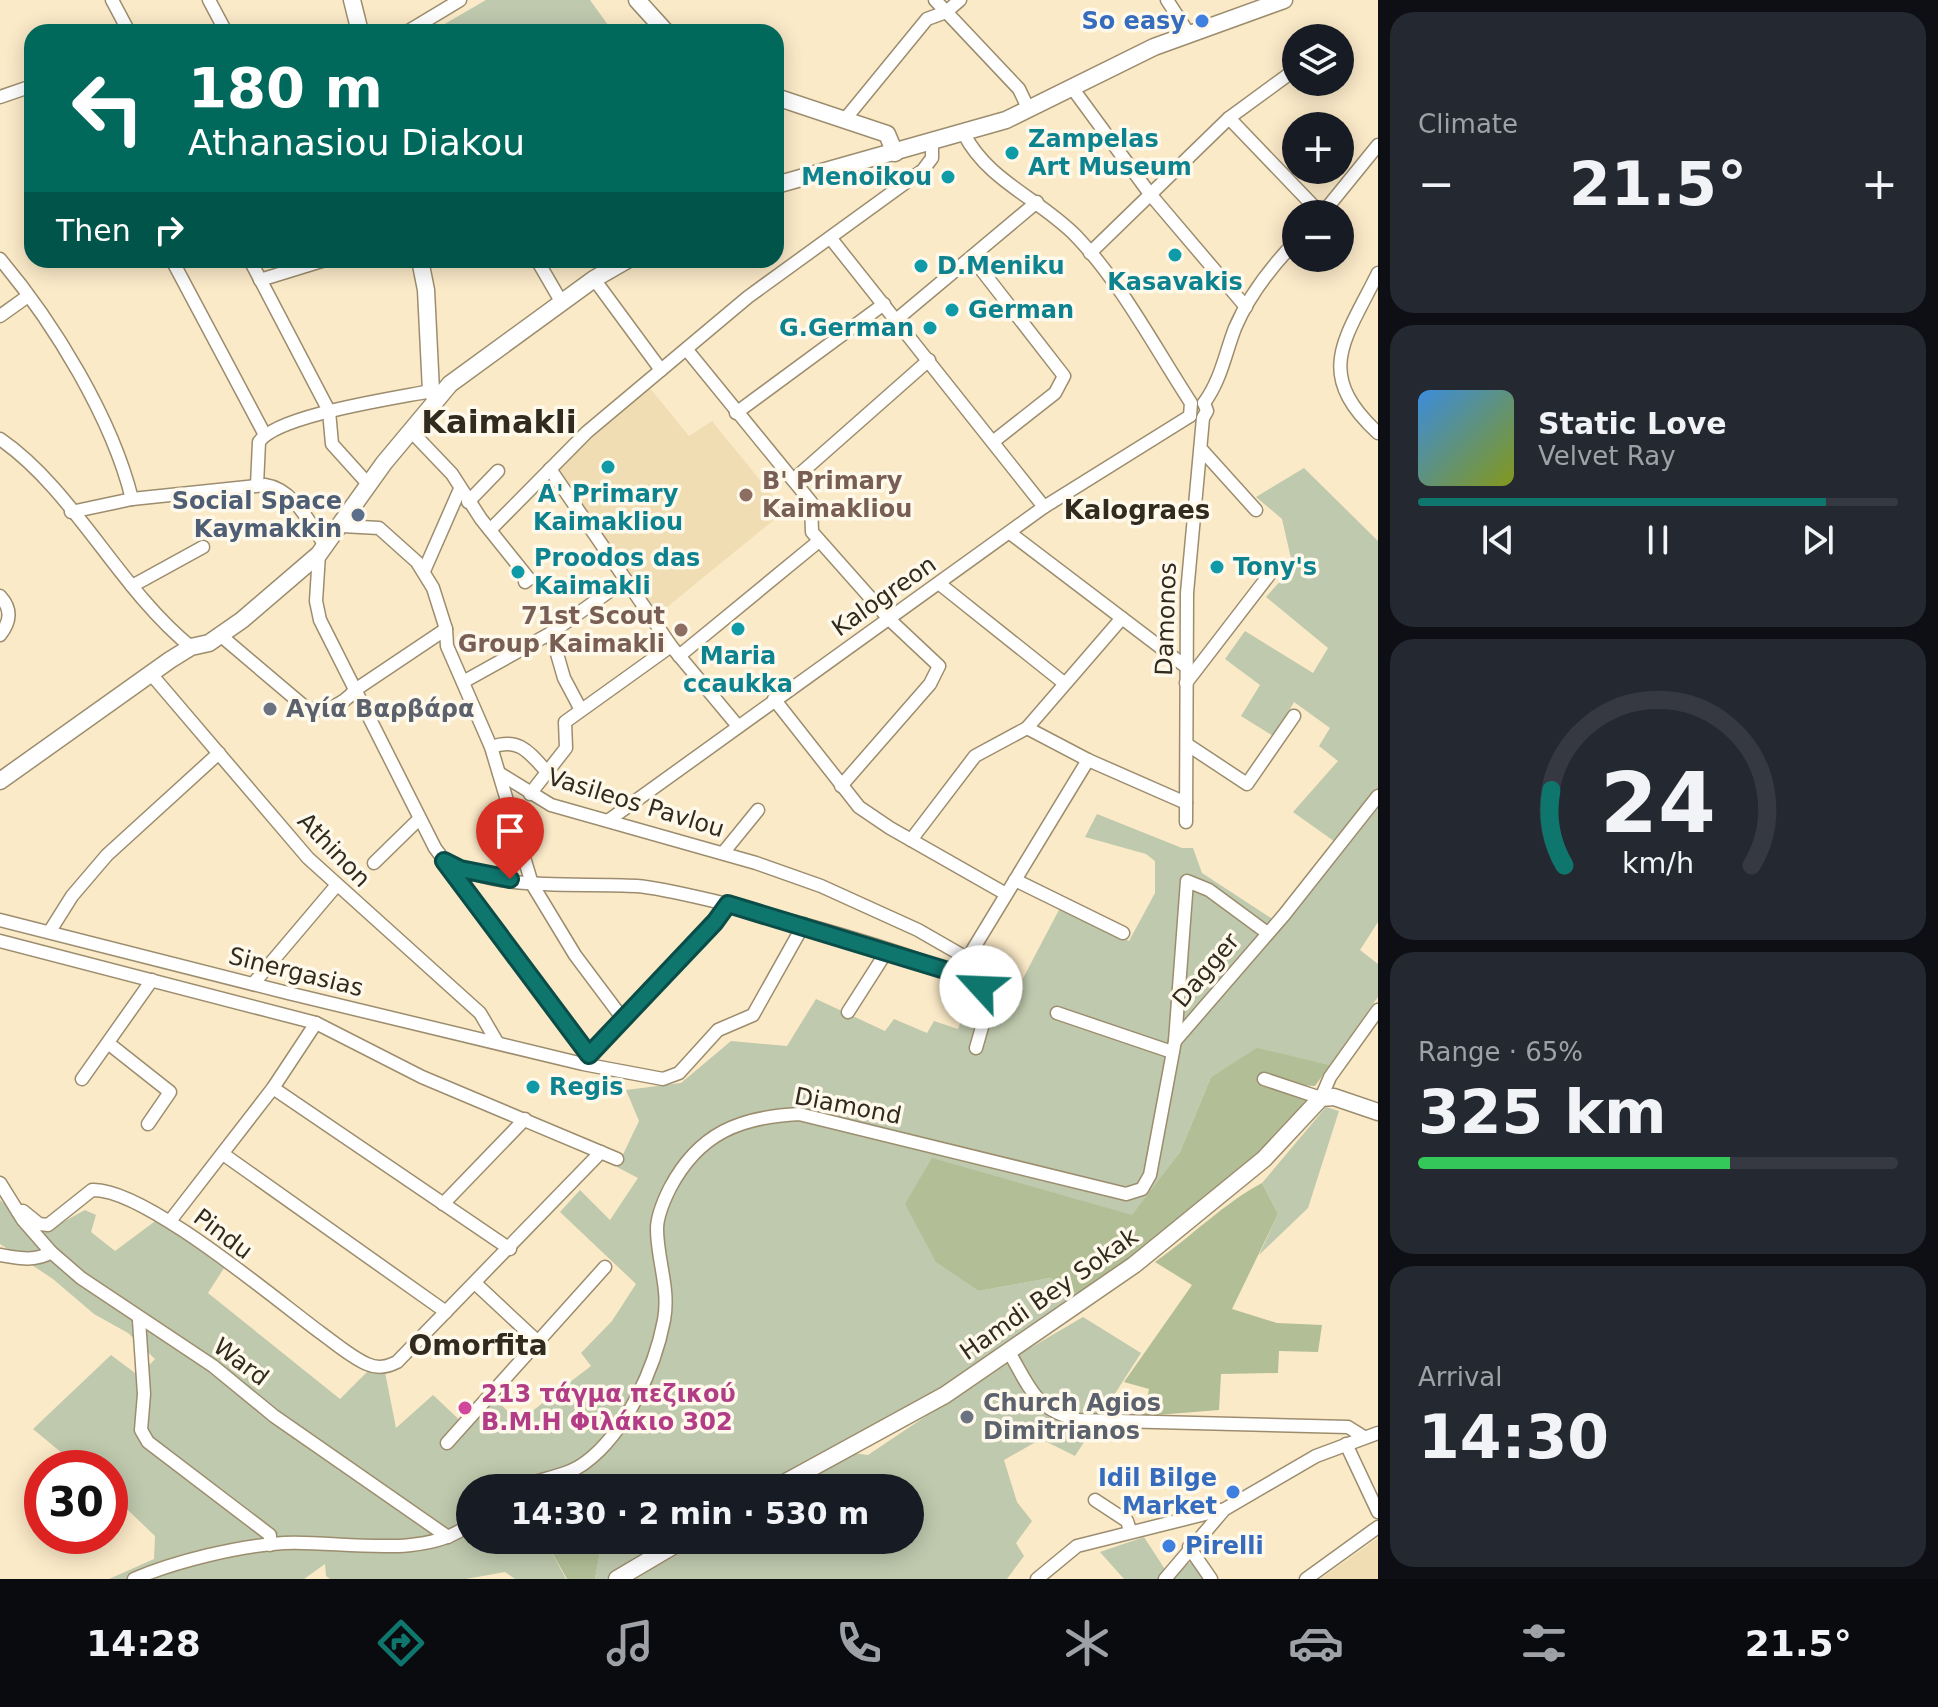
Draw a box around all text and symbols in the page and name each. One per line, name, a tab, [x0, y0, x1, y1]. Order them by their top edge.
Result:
place label: So easy	[1081, 7, 1186, 35]
marker: So easy	[1193, 12, 1211, 30]
map controls	[1282, 24, 1354, 272]
button: layers	[1282, 24, 1354, 96]
text: 180 m	[188, 55, 383, 120]
icon: left	[56, 56, 160, 160]
text: Climate	[1418, 109, 1518, 139]
button: +	[1282, 112, 1354, 184]
text: Athanasiou Diakou	[188, 122, 525, 163]
place label: Zampelas Art Museum	[1028, 125, 1192, 181]
marker: Zampelas Art Museum	[1003, 144, 1021, 162]
text: 21.5°	[1569, 149, 1747, 219]
text: −	[1418, 158, 1455, 209]
text: +	[1861, 158, 1898, 209]
place label: Menoikou	[801, 163, 932, 191]
marker: Menoikou	[939, 168, 957, 186]
button: −	[1282, 200, 1354, 272]
icon: right	[147, 208, 191, 252]
text: Then	[56, 213, 131, 248]
marker: Kasavakis	[1166, 246, 1184, 264]
place label: D.Meniku	[937, 252, 1065, 280]
marker: D.Meniku	[912, 257, 930, 275]
place label: Kasavakis	[1107, 268, 1243, 296]
place label: German	[968, 296, 1074, 324]
marker: German	[943, 301, 961, 319]
place label: G.German	[779, 314, 914, 342]
marker: G.German	[921, 319, 939, 337]
district label: Kaimakli	[421, 403, 577, 441]
text: Static Love	[1538, 406, 1727, 441]
text: Velvet Ray	[1538, 441, 1676, 471]
marker: A' Primary Kaimakliou	[599, 458, 617, 476]
place label: B' Primary Kaimakliou	[762, 467, 912, 523]
place label: A' Primary Kaimakliou	[533, 480, 683, 536]
marker: B' Primary Kaimakliou	[737, 486, 755, 504]
place label: Social Space Kaymakkin	[172, 487, 342, 543]
district label: Kalograes	[1064, 495, 1210, 525]
marker: Social Space Kaymakkin	[349, 506, 367, 524]
icon: previous	[1476, 518, 1520, 562]
icon: pause	[1636, 518, 1680, 562]
icon: next	[1796, 518, 1840, 562]
place label: Proodos das Kaimakli	[534, 544, 700, 600]
street label: Kalogreon	[827, 550, 941, 642]
place label: Tony's	[1233, 553, 1317, 581]
marker: Tony's	[1208, 558, 1226, 576]
street label: Damonos	[1150, 562, 1182, 676]
marker: Proodos das Kaimakli	[509, 563, 527, 581]
place label: 71st Scout Group Kaimakli	[458, 602, 665, 658]
marker: Maria ccaukka	[729, 620, 747, 638]
marker: 71st Scout Group Kaimakli	[672, 621, 690, 639]
place label: Maria ccaukka	[683, 642, 793, 698]
place label: Αγία Βαρβάρα	[286, 695, 474, 723]
marker: Αγία Βαρβάρα	[261, 700, 279, 718]
text: 24	[1600, 754, 1716, 851]
street label: Vasileos Pavlou	[544, 763, 728, 843]
pin	[476, 797, 544, 879]
street label: Athinon	[292, 807, 376, 893]
icon: arrive	[488, 809, 532, 853]
text: km/h	[1622, 846, 1694, 880]
street label: Dagger	[1167, 927, 1245, 1013]
street label: Sinergasias	[226, 942, 366, 1002]
position arrow	[939, 945, 1023, 1029]
text: Range · 65%	[1418, 1037, 1583, 1067]
place label: Regis	[549, 1073, 623, 1101]
text: 325 km	[1418, 1077, 1667, 1147]
marker: Regis	[524, 1078, 542, 1096]
street label: Diamond	[792, 1082, 904, 1130]
street label: Pindu	[188, 1203, 258, 1265]
street label: Hamdi Bey Sokak	[955, 1222, 1143, 1366]
district label: Omorfita	[408, 1329, 548, 1362]
street label: Ward	[208, 1332, 274, 1392]
text: Arrival	[1418, 1362, 1502, 1392]
place label: 213 τάγμα πεζικού B.M.H Φιλάκιο 302	[481, 1380, 736, 1436]
place label: Church Agios Dimitrianos	[983, 1389, 1161, 1445]
marker: 213 τάγμα πεζικού B.M.H Φιλάκιο 302	[456, 1399, 474, 1417]
text: 14:30	[1418, 1402, 1609, 1472]
marker: Church Agios Dimitrianos	[958, 1408, 976, 1426]
speed limit sign: 30	[24, 1450, 128, 1554]
place label: Idil Bilge Market	[1098, 1464, 1217, 1520]
marker: Idil Bilge Market	[1224, 1483, 1242, 1501]
text: 14:30 · 2 min · 530 m	[511, 1496, 869, 1531]
place label: Pirelli	[1185, 1532, 1264, 1560]
marker: Pirelli	[1160, 1537, 1178, 1555]
icon: directions	[373, 1615, 429, 1671]
icon: music	[602, 1615, 658, 1671]
icon: phone	[831, 1615, 887, 1671]
icon: climate	[1059, 1615, 1115, 1671]
icon: car	[1288, 1615, 1344, 1671]
icon: filters	[1516, 1615, 1572, 1671]
text: 14:28	[86, 1623, 201, 1664]
text: 21.5°	[1745, 1623, 1852, 1664]

